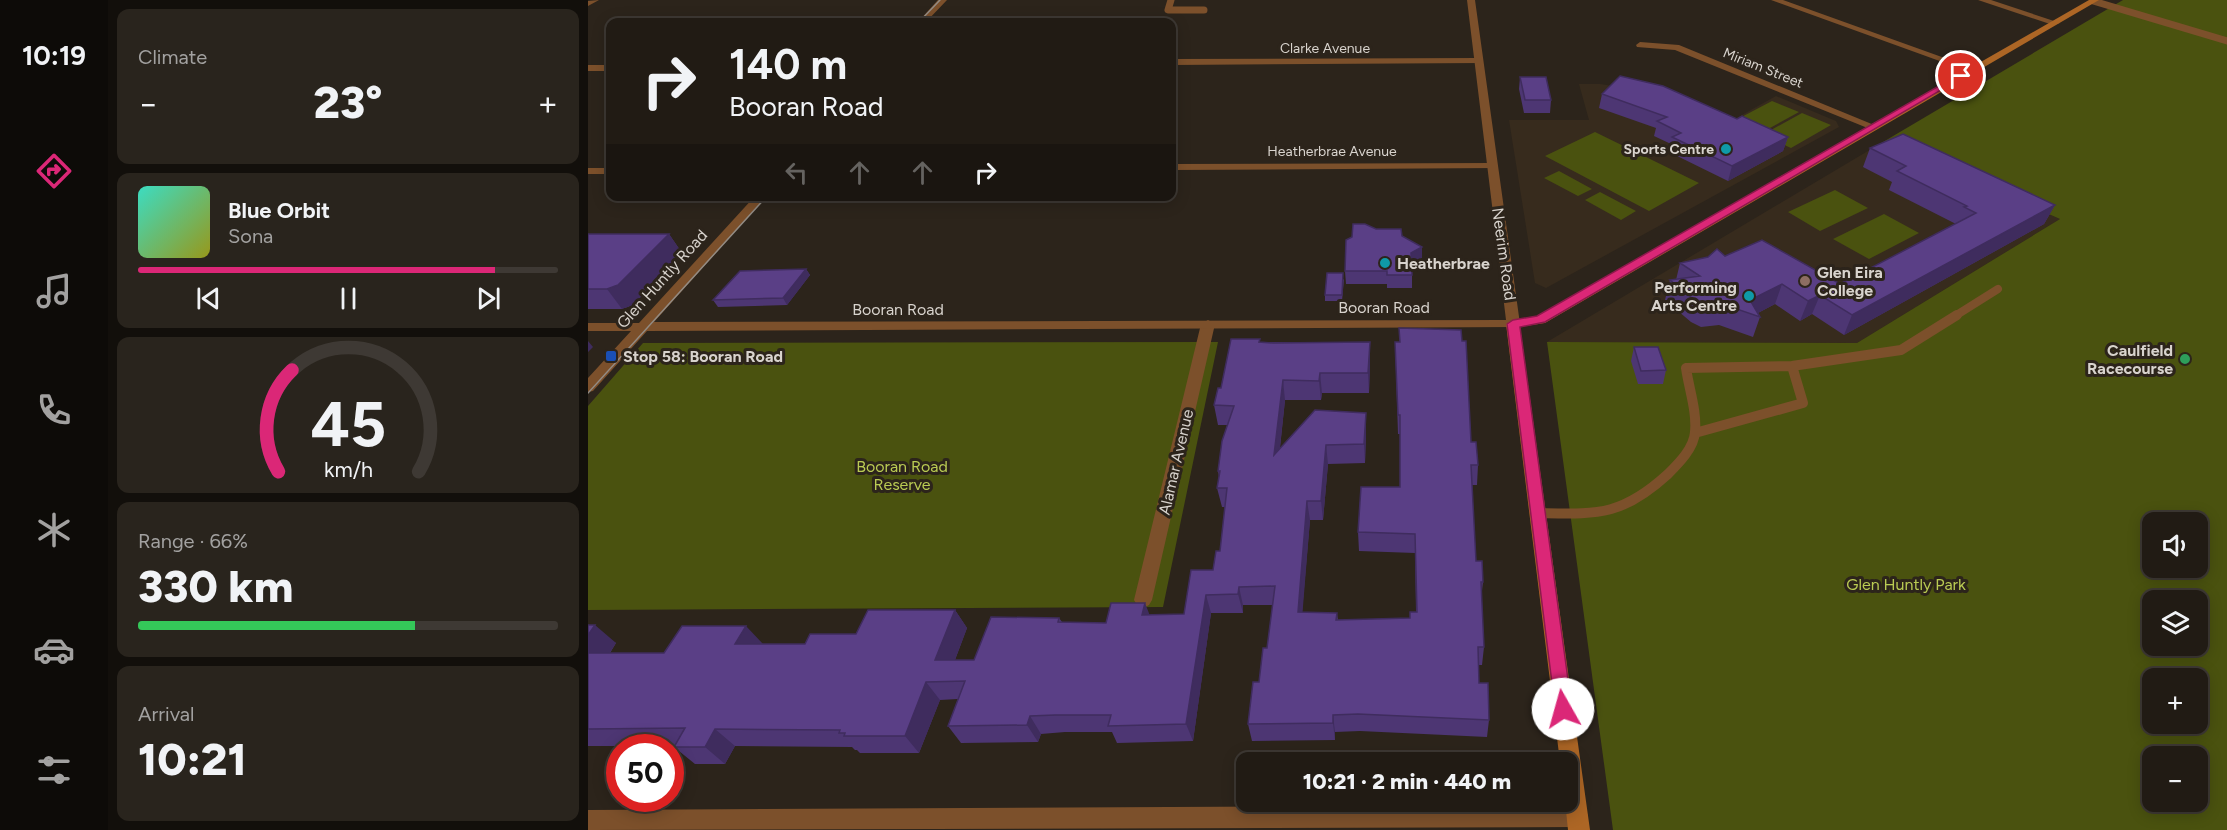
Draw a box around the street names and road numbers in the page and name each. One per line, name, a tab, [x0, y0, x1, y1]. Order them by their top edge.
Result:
street label: Clarke Avenue	[1280, 40, 1370, 57]
street label: Miriam Street	[1721, 44, 1805, 92]
street label: Heatherbrae Avenue	[1267, 143, 1397, 160]
street label: Neerim Road	[1488, 206, 1520, 302]
street label: Glen Huntly Road	[613, 226, 711, 332]
street label: Booran Road	[1338, 298, 1430, 317]
street label: Booran Road	[852, 300, 944, 319]
street label: Alamar Avenue	[1155, 407, 1197, 517]

